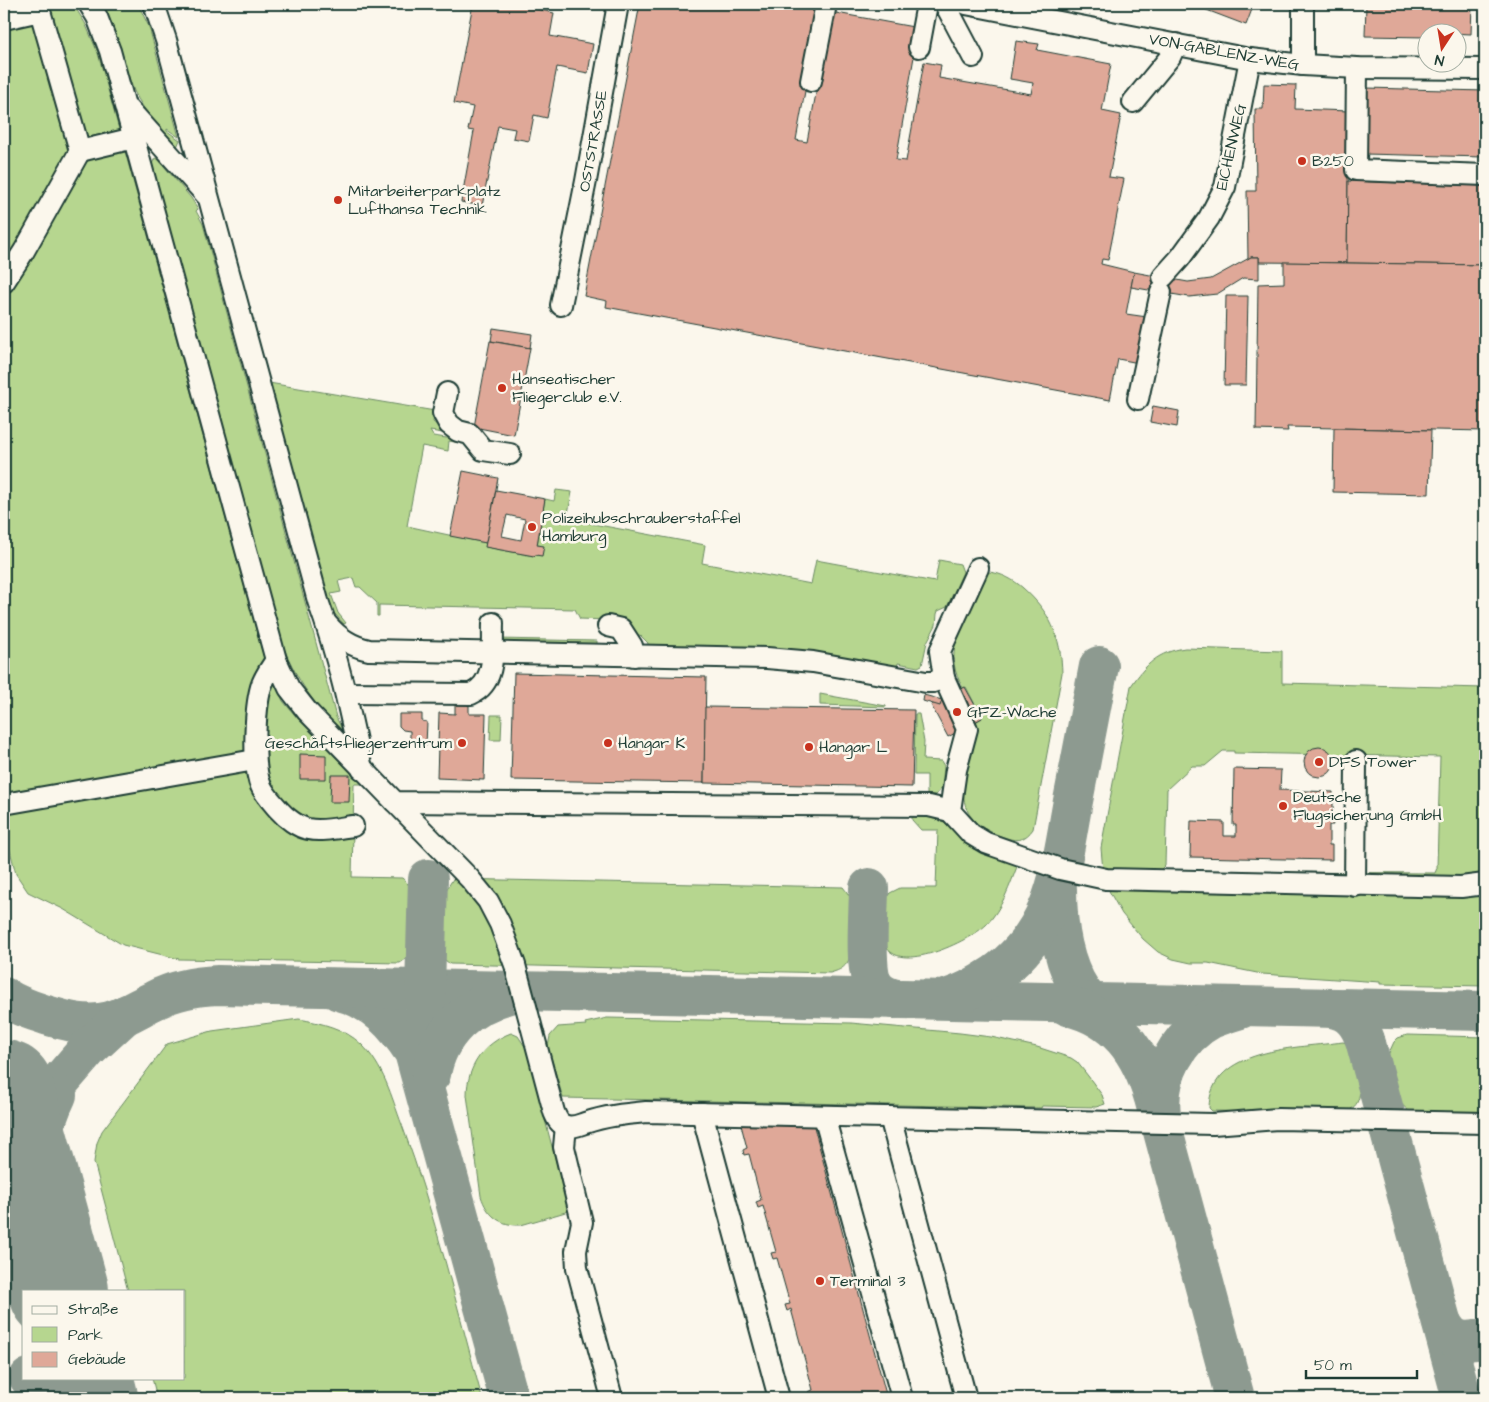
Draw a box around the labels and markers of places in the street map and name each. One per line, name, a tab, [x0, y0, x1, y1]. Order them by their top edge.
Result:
place label: B250	[1312, 150, 1354, 172]
marker: B250	[1296, 155, 1308, 167]
place label: Mitarbeiterparkplatz Lufthansa Technik	[348, 180, 501, 220]
marker: Mitarbeiterparkplatz Lufthansa Technik	[332, 194, 344, 206]
place label: Hanseatischer Fliegerclub e.V.	[512, 368, 622, 409]
marker: Hanseatischer Fliegerclub e.V.	[496, 382, 508, 394]
place label: Polizeihubschrauberstaffel Hamburg	[542, 507, 741, 548]
marker: Polizeihubschrauberstaffel Hamburg	[526, 521, 538, 533]
place label: GFZ-Wache	[967, 701, 1057, 723]
marker: GFZ-Wache	[951, 706, 963, 718]
place label: Geschäftsfliegerzentrum	[265, 732, 453, 755]
place label: Hangar K	[618, 732, 685, 755]
place label: Hangar L	[819, 736, 888, 759]
marker: Geschäftsfliegerzentrum	[456, 737, 468, 749]
marker: Hangar K	[602, 737, 614, 749]
marker: Hangar L	[803, 741, 815, 753]
place label: DFS Tower	[1329, 751, 1417, 773]
marker: DFS Tower	[1313, 756, 1325, 768]
place label: Deutsche Flugsicherung GmbH	[1293, 786, 1442, 827]
marker: Deutsche Flugsicherung GmbH	[1277, 800, 1289, 812]
place label: Terminal 3	[830, 1270, 906, 1292]
marker: Terminal 3	[814, 1275, 826, 1287]

